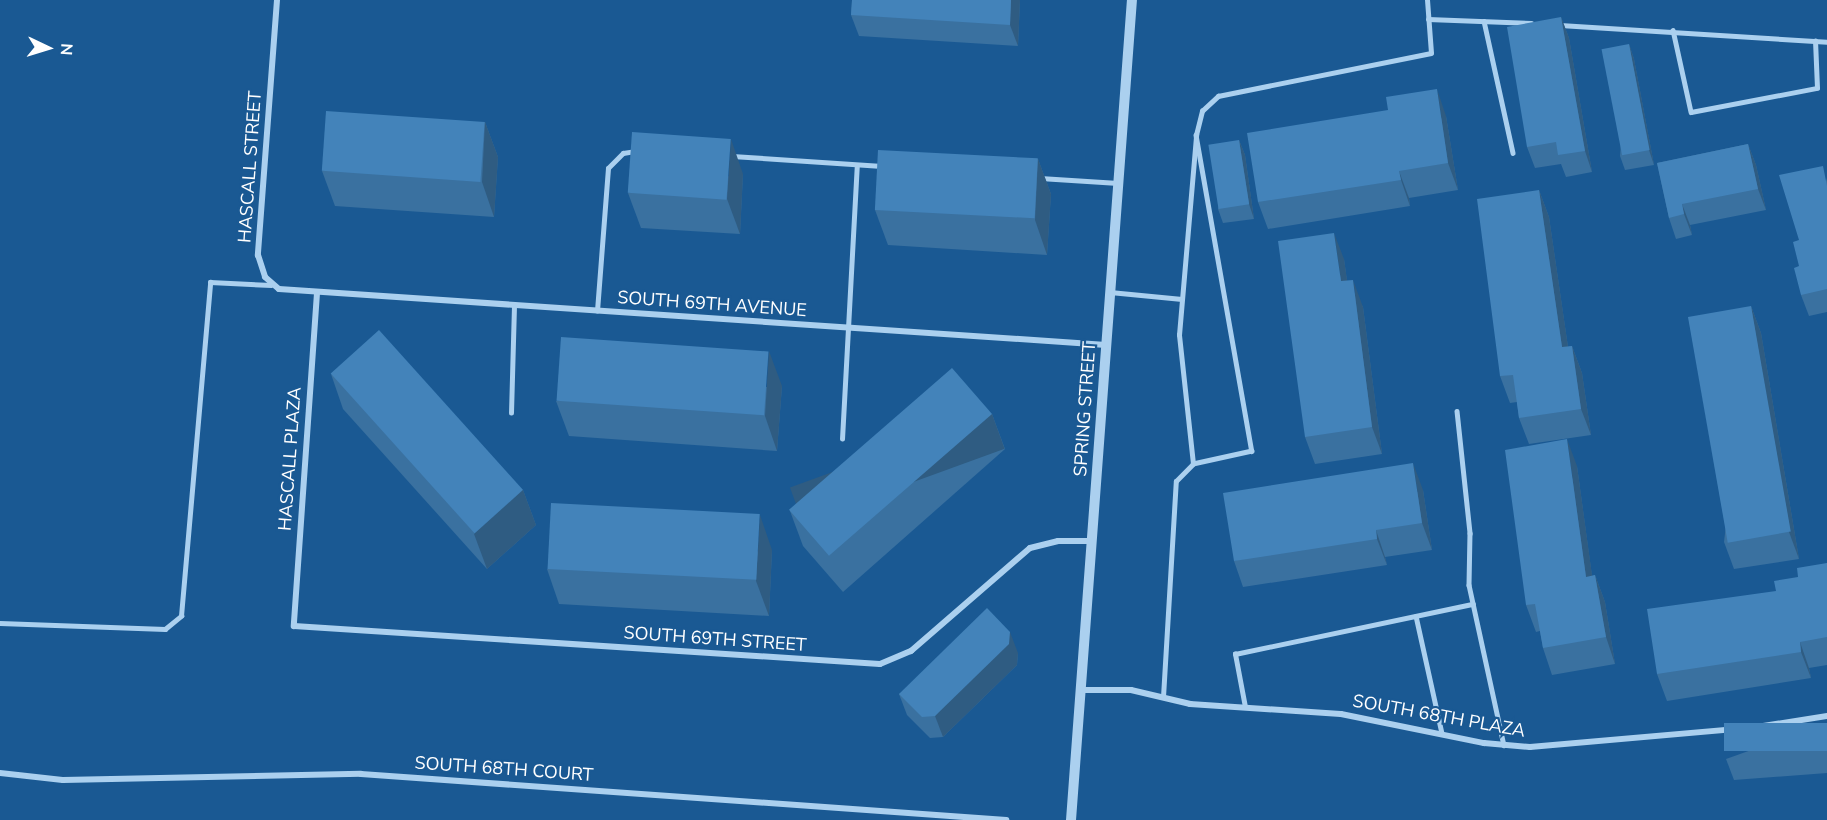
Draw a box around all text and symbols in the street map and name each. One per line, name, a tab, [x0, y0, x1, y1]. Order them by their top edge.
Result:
north arrow	[18, 18, 78, 78]
text: N	[55, 43, 77, 56]
street label: HASCALL STREET	[234, 90, 266, 244]
street label: SOUTH 69TH AVENUE	[617, 287, 807, 321]
street label: SPRING STREET	[1070, 341, 1100, 477]
street label: HASCALL PLAZA	[274, 386, 306, 532]
street label: SOUTH 69TH STREET	[623, 622, 807, 656]
street label: SOUTH 68TH PLAZA	[1351, 690, 1527, 742]
street label: SOUTH 68TH COURT	[414, 752, 594, 786]

